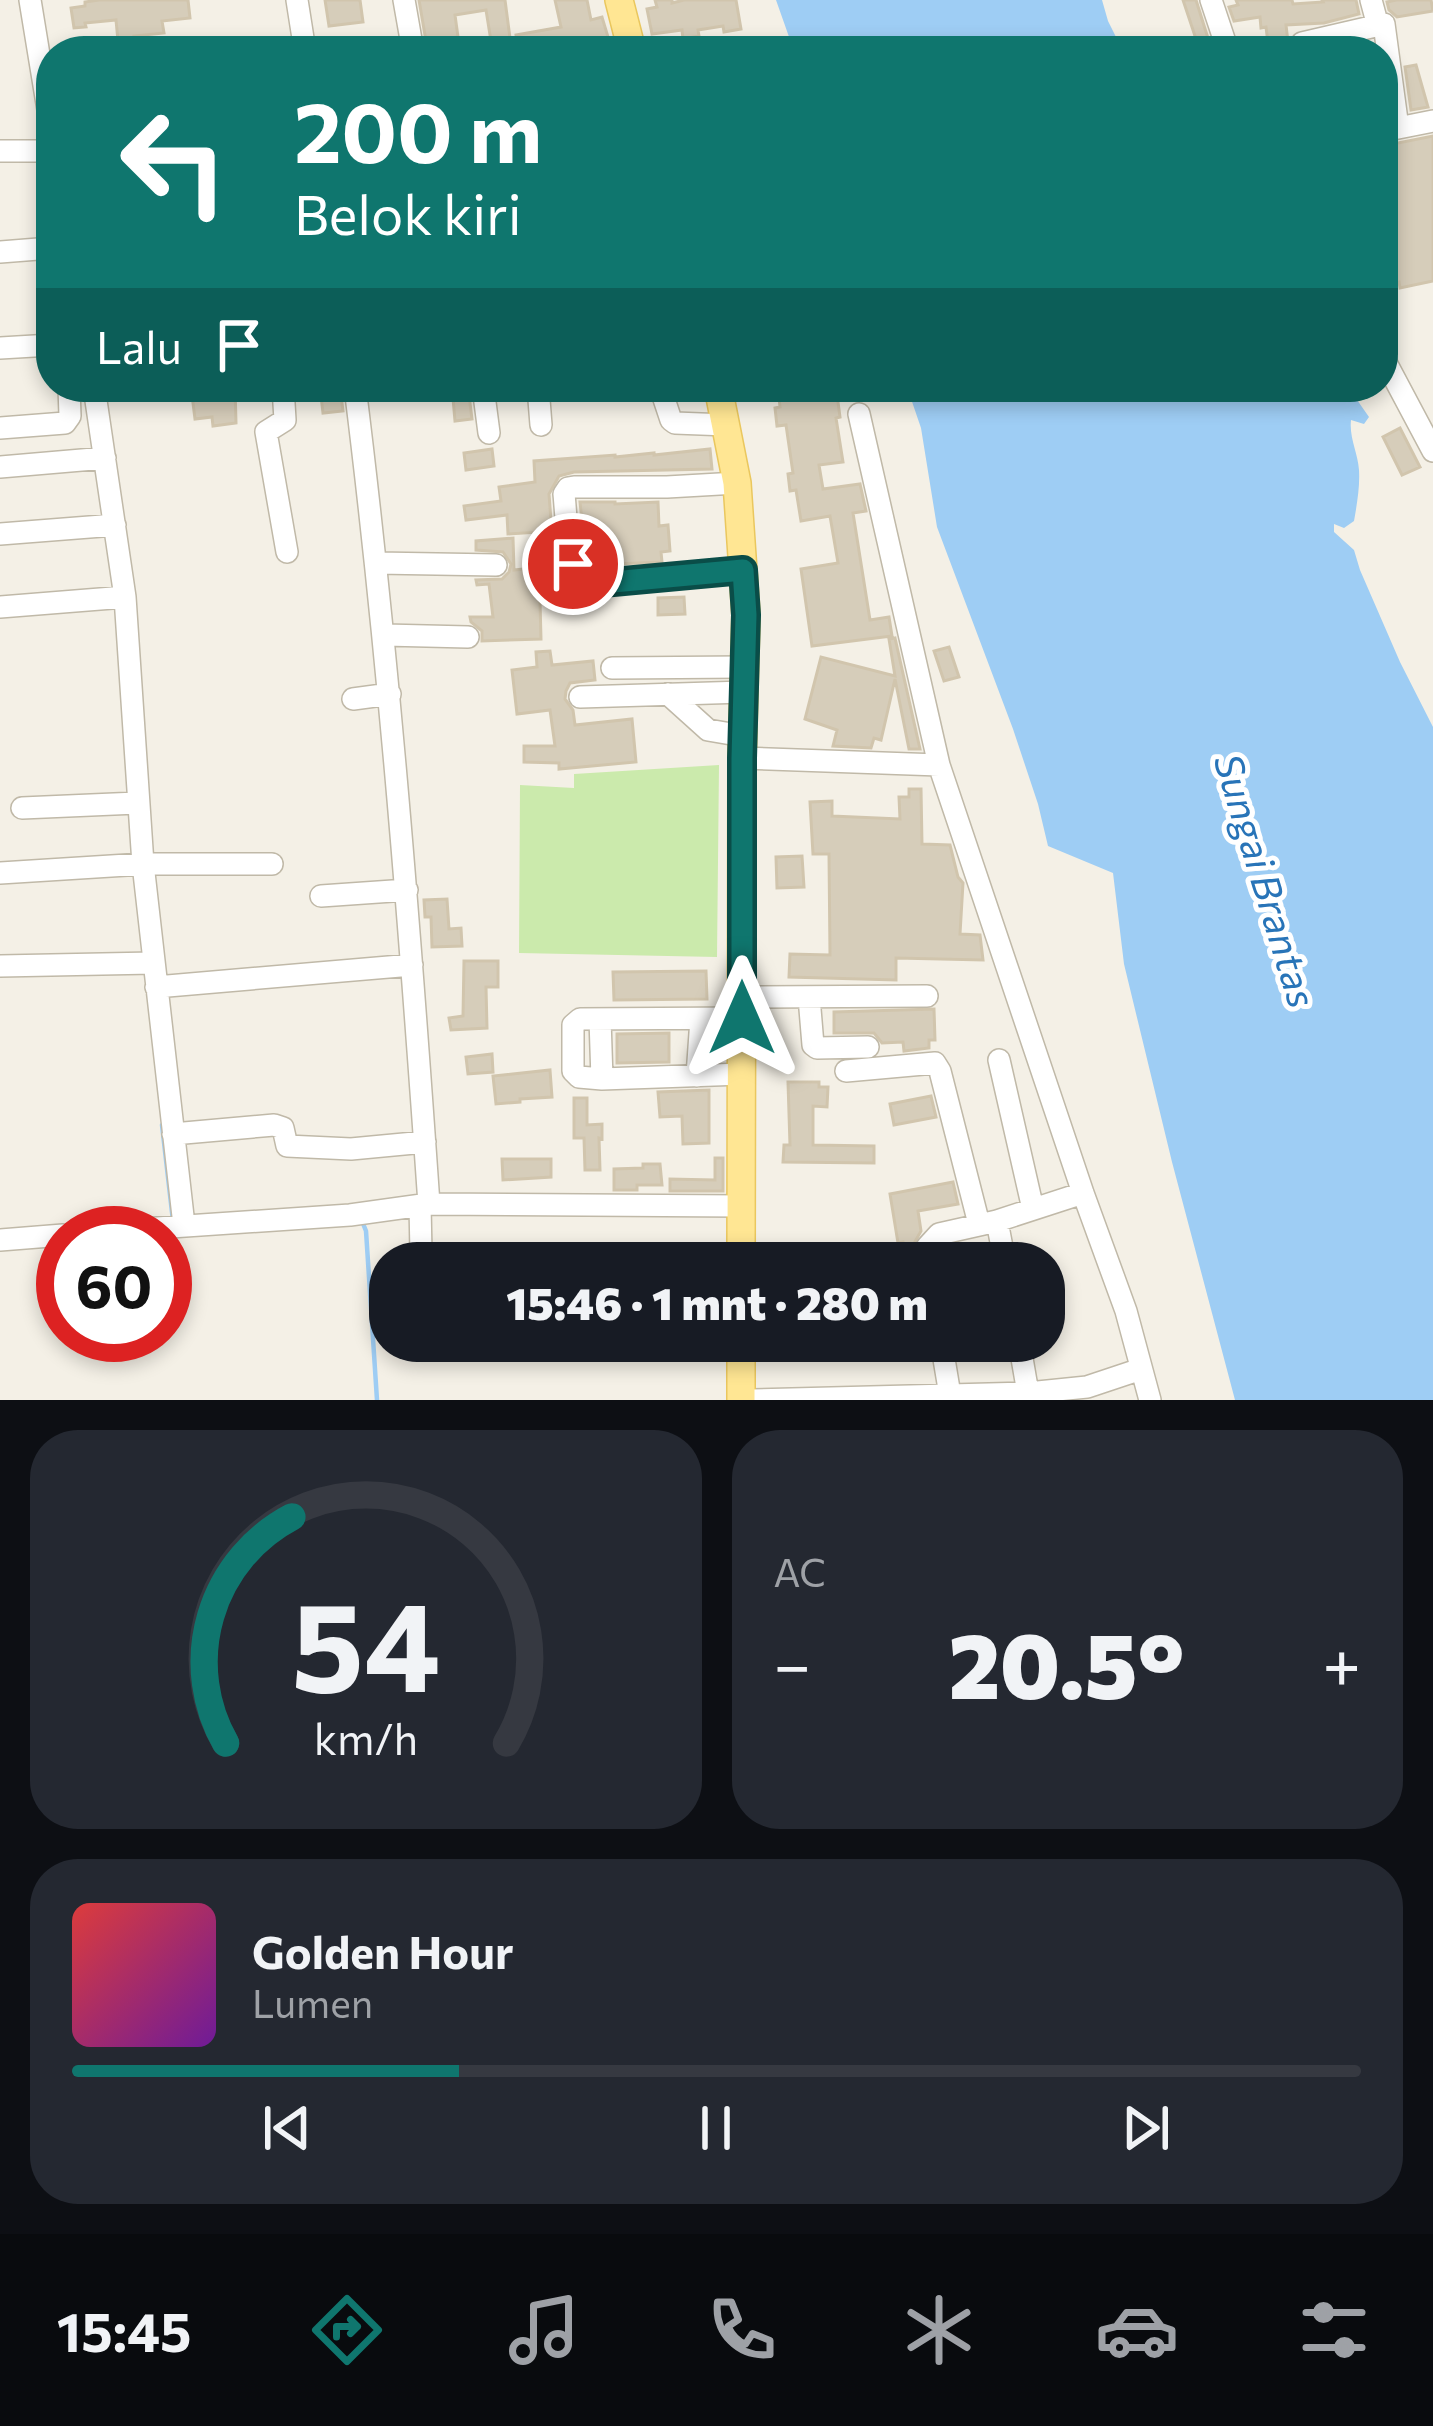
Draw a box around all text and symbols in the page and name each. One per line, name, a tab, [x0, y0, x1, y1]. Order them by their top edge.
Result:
text: 200 m	[294, 78, 542, 180]
icon: left	[96, 84, 252, 240]
text: Belok kiri	[294, 180, 522, 246]
icon: arrive	[206, 312, 272, 378]
text: Lalu	[96, 318, 182, 373]
pin	[522, 513, 624, 615]
icon: arrive	[540, 531, 606, 597]
water label: Sungai Brantas	[1206, 747, 1328, 1013]
position arrow	[679, 955, 805, 1081]
speed limit sign: 60	[36, 1206, 192, 1362]
text: 15:46 · 1 mnt · 280 m	[506, 1274, 928, 1329]
text: AC	[774, 1547, 826, 1595]
text: 54	[291, 1565, 440, 1718]
text: 20.5°	[949, 1607, 1185, 1718]
text: −	[774, 1622, 811, 1703]
text: +	[1322, 1622, 1361, 1703]
text: km/h	[314, 1710, 418, 1763]
text: Golden Hour	[252, 1923, 513, 1978]
text: Lumen	[252, 1978, 373, 2026]
icon: previous	[254, 2095, 320, 2161]
icon: pause	[683, 2095, 749, 2161]
icon: next	[1113, 2095, 1179, 2161]
icon: directions	[305, 2288, 389, 2372]
icon: music	[502, 2288, 586, 2372]
icon: phone	[700, 2288, 784, 2372]
icon: climate	[897, 2288, 981, 2372]
icon: car	[1095, 2288, 1179, 2372]
icon: filters	[1292, 2288, 1376, 2372]
text: 15:45	[57, 2297, 192, 2363]

